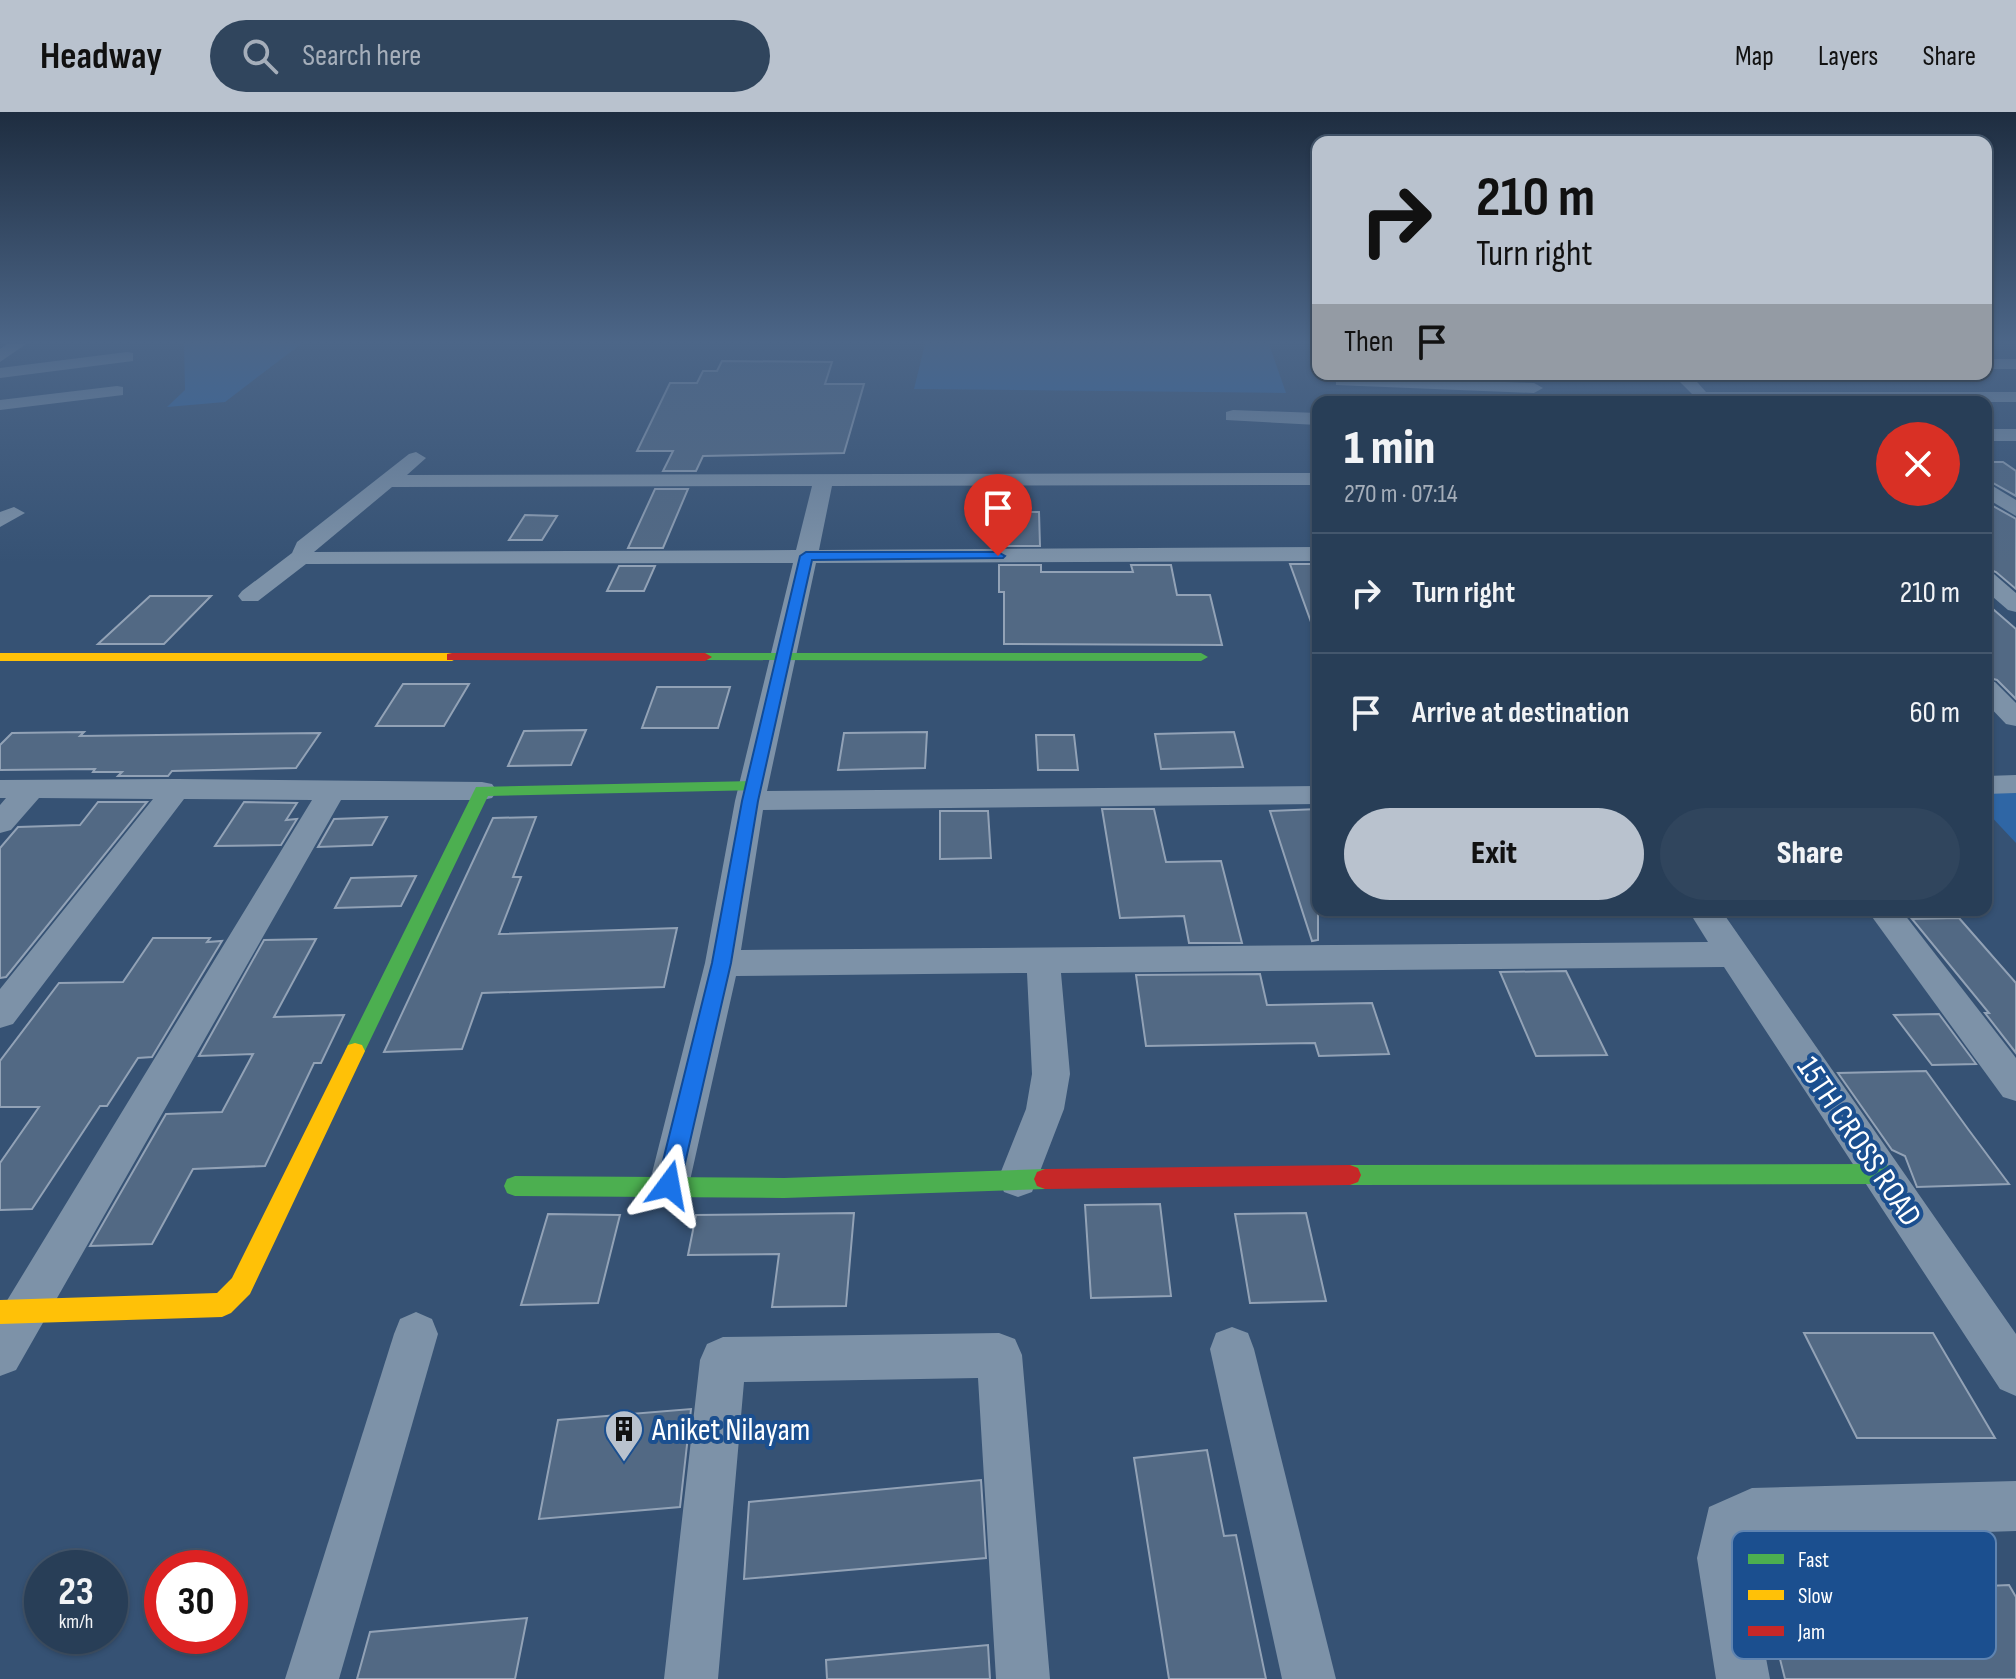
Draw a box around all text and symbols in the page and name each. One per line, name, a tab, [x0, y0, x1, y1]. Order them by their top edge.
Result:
search box	[210, 20, 770, 92]
text: Headway	[40, 34, 162, 79]
icon: search	[238, 34, 282, 78]
text: Search here	[302, 38, 421, 74]
text: Map	[1735, 40, 1774, 73]
text: Layers	[1818, 40, 1878, 73]
text: Share	[1922, 40, 1976, 73]
text: 210 m	[1476, 165, 1595, 232]
icon: right	[1344, 168, 1448, 272]
text: Turn right	[1476, 233, 1593, 276]
icon: arrive	[1410, 320, 1454, 364]
text: Then	[1344, 324, 1394, 360]
text: 1 min	[1344, 420, 1435, 477]
button: close	[1876, 422, 1960, 506]
pin	[964, 474, 1032, 556]
text: 270 m · 07:14	[1344, 479, 1458, 510]
icon: arrive	[976, 486, 1020, 530]
icon: right	[1344, 571, 1388, 615]
text: Turn right	[1412, 575, 1515, 611]
text: 210 m	[1900, 575, 1960, 611]
icon: arrive	[1344, 691, 1388, 735]
text: Arrive at destination	[1412, 695, 1629, 731]
text: 60 m	[1909, 695, 1960, 731]
button: Exit	[1344, 808, 1644, 900]
button: Share	[1660, 808, 1960, 900]
street label: 15TH CROSS ROAD	[1788, 1050, 1930, 1234]
position arrow	[627, 1143, 711, 1227]
building icon: Aniket Nilayam	[603, 1408, 645, 1463]
place label: Aniket Nilayam	[651, 1411, 810, 1450]
legend	[1732, 1531, 1996, 1659]
text: Fast	[1798, 1547, 1829, 1574]
speed limit sign: 30	[144, 1550, 248, 1654]
text: 23	[58, 1568, 94, 1616]
text: Slow	[1798, 1583, 1833, 1610]
text: km/h	[59, 1610, 93, 1634]
text: Jam	[1797, 1619, 1825, 1646]

